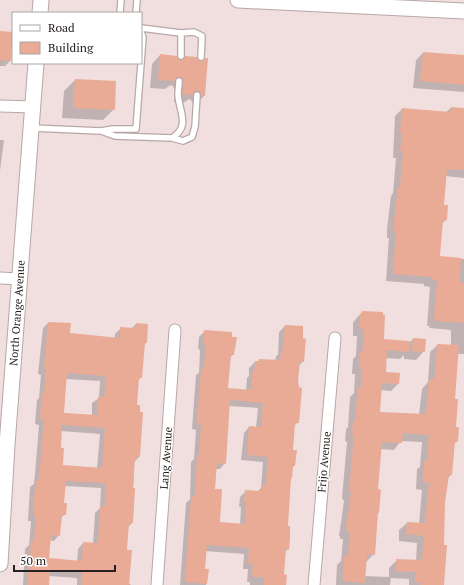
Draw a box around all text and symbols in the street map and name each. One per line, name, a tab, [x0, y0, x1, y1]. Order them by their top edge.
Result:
legend	[12, 12, 142, 64]
text: Road	[48, 20, 75, 35]
text: Building	[48, 40, 94, 55]
street label: North Orange Avenue	[6, 259, 28, 366]
street label: Lang Avenue	[157, 426, 175, 490]
street label: Frijo Avenue	[314, 430, 334, 493]
scale bar	[14, 547, 115, 573]
text: 50 m	[20, 553, 47, 568]

